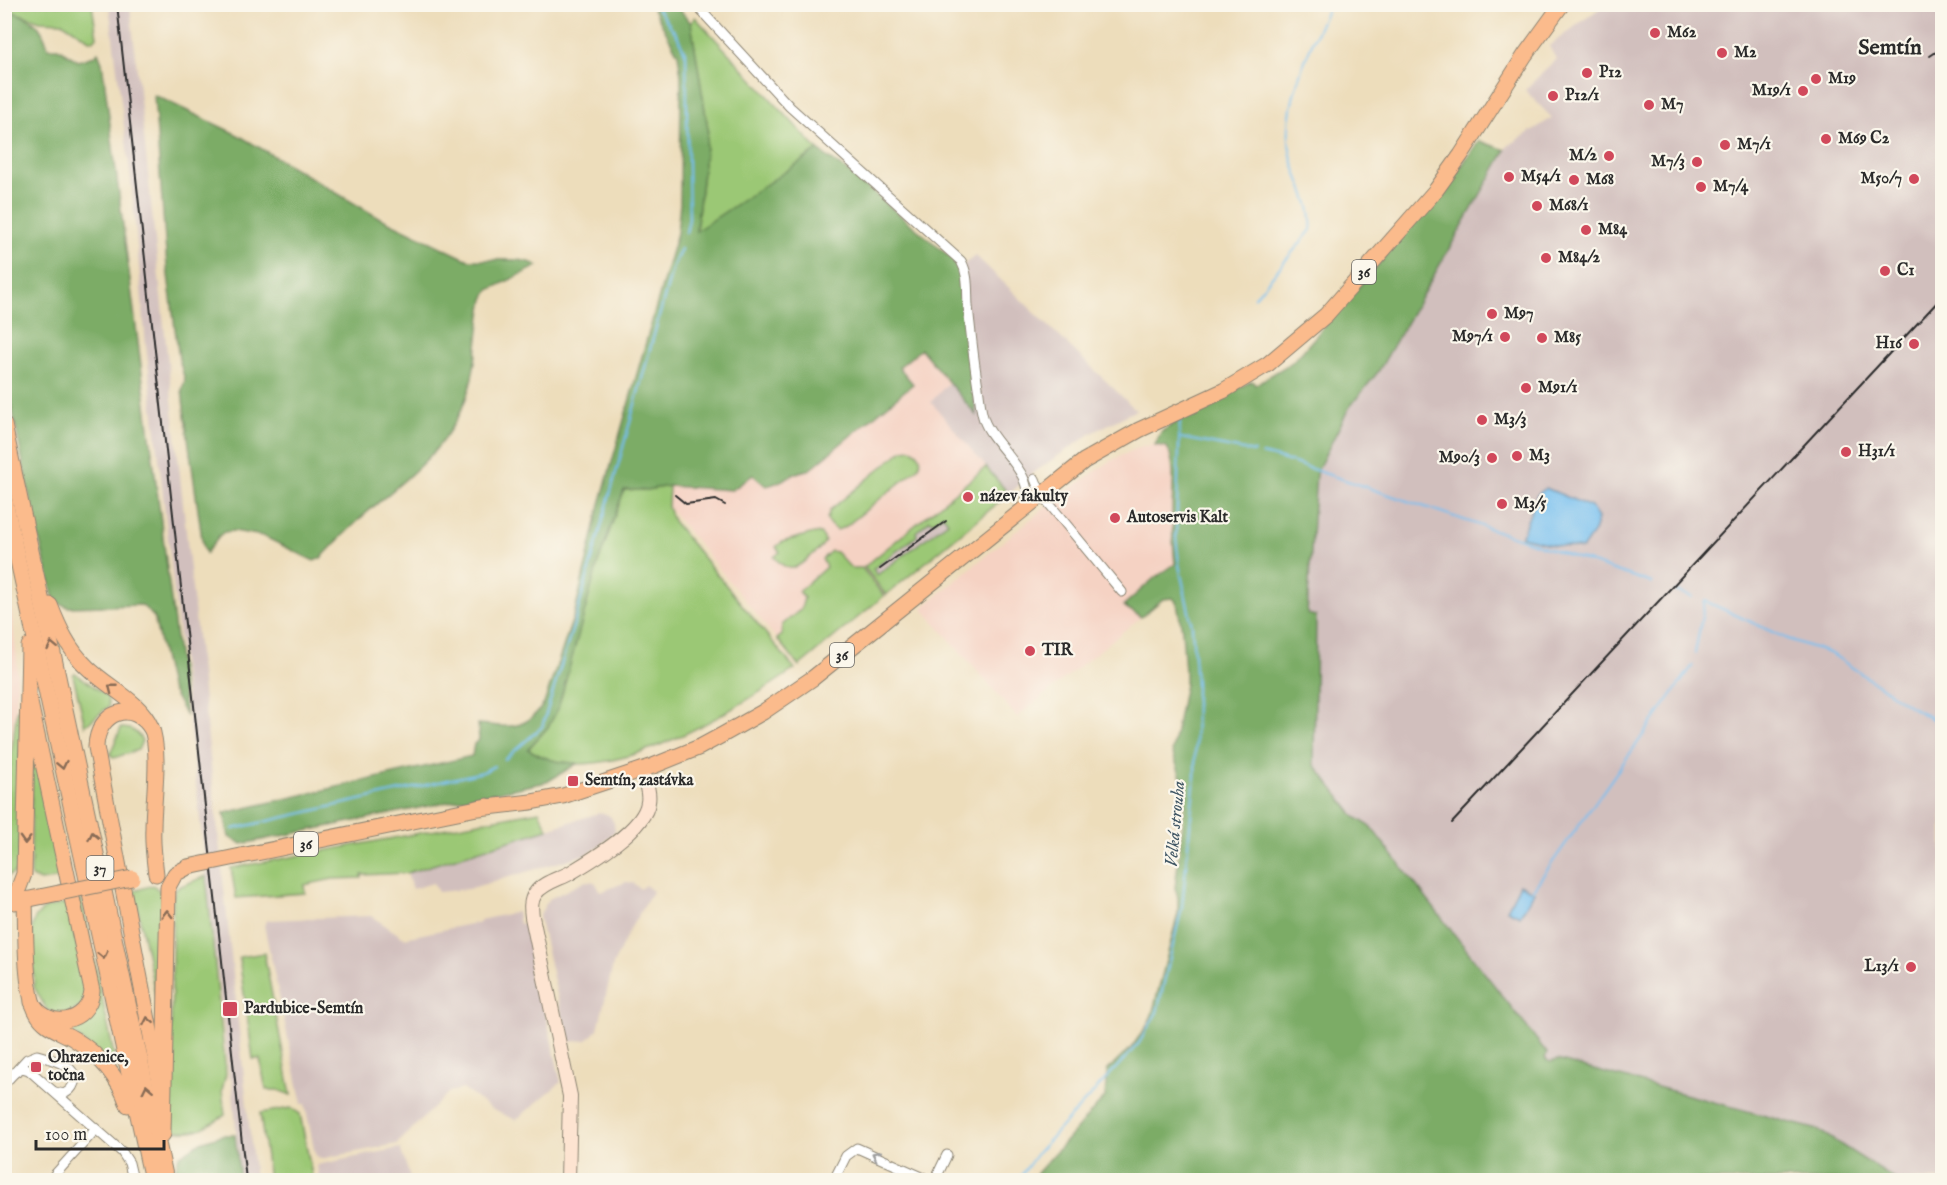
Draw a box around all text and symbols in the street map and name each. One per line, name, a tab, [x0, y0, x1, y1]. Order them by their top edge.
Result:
place label: M62	[1667, 23, 1697, 43]
marker: M62	[1648, 26, 1662, 40]
district label: Semtín	[1858, 34, 1922, 62]
place label: M2	[1734, 43, 1757, 63]
marker: M2	[1715, 46, 1729, 60]
place label: P12	[1599, 63, 1622, 83]
marker: P12	[1580, 66, 1594, 80]
place label: M19	[1828, 69, 1856, 89]
marker: M19	[1809, 72, 1823, 86]
place label: M19/1	[1752, 81, 1791, 101]
marker: M19/1	[1796, 84, 1810, 98]
place label: P12/1	[1565, 86, 1599, 106]
marker: P12/1	[1546, 89, 1560, 103]
place label: M7	[1661, 95, 1684, 115]
marker: M7	[1642, 98, 1656, 112]
place label: M69 C2	[1838, 129, 1890, 149]
marker: M69 C2	[1819, 132, 1833, 146]
place label: M7/1	[1737, 135, 1771, 155]
marker: M7/1	[1718, 138, 1732, 152]
place label: M/2	[1569, 146, 1597, 166]
marker: M/2	[1602, 149, 1616, 163]
place label: M7/3	[1651, 152, 1685, 172]
marker: M7/3	[1690, 155, 1704, 169]
place label: M54/1	[1521, 167, 1561, 187]
place label: M50/7	[1860, 169, 1902, 189]
marker: M54/1	[1502, 170, 1516, 184]
place label: M68	[1586, 170, 1614, 190]
marker: M50/7	[1907, 172, 1921, 186]
marker: M68	[1567, 173, 1581, 187]
place label: M7/4	[1713, 177, 1749, 197]
marker: M7/4	[1694, 180, 1708, 194]
place label: M68/1	[1549, 196, 1589, 216]
marker: M68/1	[1530, 199, 1544, 213]
place label: M84	[1598, 220, 1628, 240]
marker: M84	[1579, 223, 1593, 237]
place label: M84/2	[1558, 248, 1601, 268]
marker: M84/2	[1539, 251, 1553, 265]
road number: 36	[1352, 260, 1376, 284]
place label: C1	[1897, 261, 1914, 281]
marker: C1	[1878, 264, 1892, 278]
place label: M97	[1504, 304, 1534, 324]
marker: M97	[1485, 307, 1499, 321]
place label: M97/1	[1452, 327, 1493, 347]
place label: M85	[1554, 328, 1581, 348]
marker: M97/1	[1498, 330, 1512, 344]
marker: M85	[1535, 331, 1549, 345]
place label: H16	[1876, 334, 1903, 354]
marker: H16	[1907, 337, 1921, 351]
place label: M91/1	[1538, 378, 1577, 398]
marker: M91/1	[1519, 381, 1533, 395]
place label: M3/3	[1494, 410, 1526, 430]
marker: M3/3	[1475, 413, 1489, 427]
place label: H31/1	[1858, 442, 1895, 462]
marker: H31/1	[1839, 445, 1853, 459]
place label: M3	[1529, 446, 1550, 466]
place label: M90/3	[1439, 448, 1480, 468]
marker: M3	[1510, 449, 1524, 463]
marker: M90/3	[1485, 451, 1499, 465]
place label: název fakulty	[980, 487, 1069, 507]
marker: název fakulty	[961, 490, 975, 504]
place label: M3/5	[1514, 494, 1546, 514]
marker: M3/5	[1495, 497, 1509, 511]
place label: Autoservis Kalt	[1126, 508, 1228, 528]
marker: Autoservis Kalt	[1108, 511, 1122, 525]
one-way arrow	[46, 641, 59, 651]
place label: TIR	[1041, 641, 1074, 661]
road number: 36	[830, 643, 854, 667]
marker: TIR	[1023, 644, 1037, 658]
one-way arrow	[108, 684, 119, 695]
one-way arrow	[54, 760, 67, 770]
place label: Semtín, zastávka	[585, 771, 695, 791]
marker: Semtín, zastávka	[566, 774, 580, 788]
water label: Velká strouha	[1161, 780, 1191, 868]
one-way arrow	[87, 832, 100, 842]
road number: 36	[294, 832, 318, 856]
one-way arrow	[19, 836, 31, 845]
road number: 37	[86, 856, 114, 880]
one-way arrow	[161, 910, 174, 919]
one-way arrow	[96, 950, 109, 960]
place label: L13/1	[1864, 957, 1899, 977]
marker: L13/1	[1904, 960, 1918, 974]
place label: Pardubice-Semtín	[244, 999, 364, 1019]
marker: Pardubice-Semtín	[221, 1000, 239, 1018]
one-way arrow	[142, 1016, 155, 1026]
place label: Ohrazenice, točna	[47, 1048, 129, 1086]
marker: Ohrazenice, točna	[29, 1060, 43, 1074]
one-way arrow	[141, 1084, 154, 1094]
scale bar	[36, 1113, 164, 1151]
text: 100 m	[45, 1124, 87, 1147]
one-way arrow	[872, 1151, 883, 1163]

